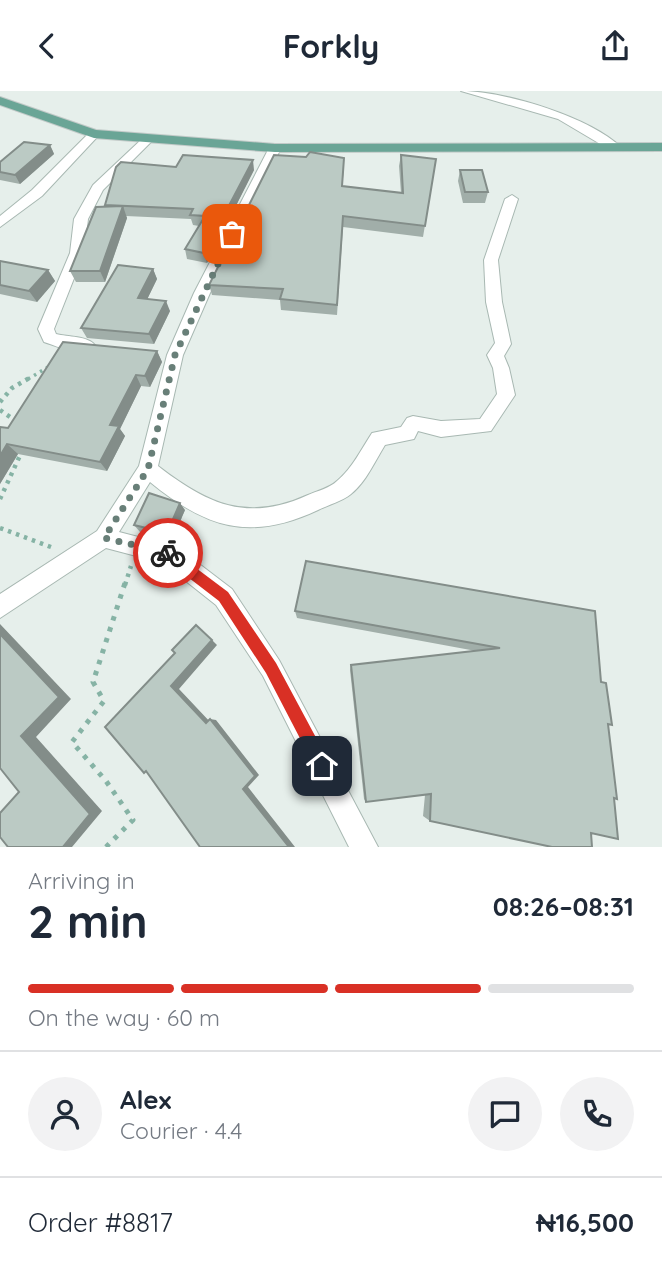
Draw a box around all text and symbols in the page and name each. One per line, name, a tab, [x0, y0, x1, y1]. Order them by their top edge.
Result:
text: Forkly	[283, 26, 379, 66]
icon: back	[28, 27, 66, 65]
icon: share	[596, 27, 634, 65]
pin	[202, 204, 262, 264]
icon: bag	[213, 215, 251, 253]
courier	[133, 518, 203, 588]
icon: bike	[149, 534, 187, 572]
pin	[292, 736, 352, 796]
icon: home	[303, 747, 341, 785]
text: Arriving in	[28, 866, 135, 895]
text: 08:26–08:31	[493, 890, 634, 923]
text: 2 min	[28, 892, 148, 950]
text: On the way · 60 m	[28, 1003, 220, 1032]
button: person	[28, 1077, 102, 1151]
button: chat	[468, 1077, 542, 1151]
button: phone	[560, 1077, 634, 1151]
text: Alex	[120, 1083, 171, 1116]
text: Courier · 4.4	[120, 1116, 242, 1145]
text: Order #8817	[28, 1206, 173, 1239]
text: ₦16,500	[536, 1206, 634, 1239]

